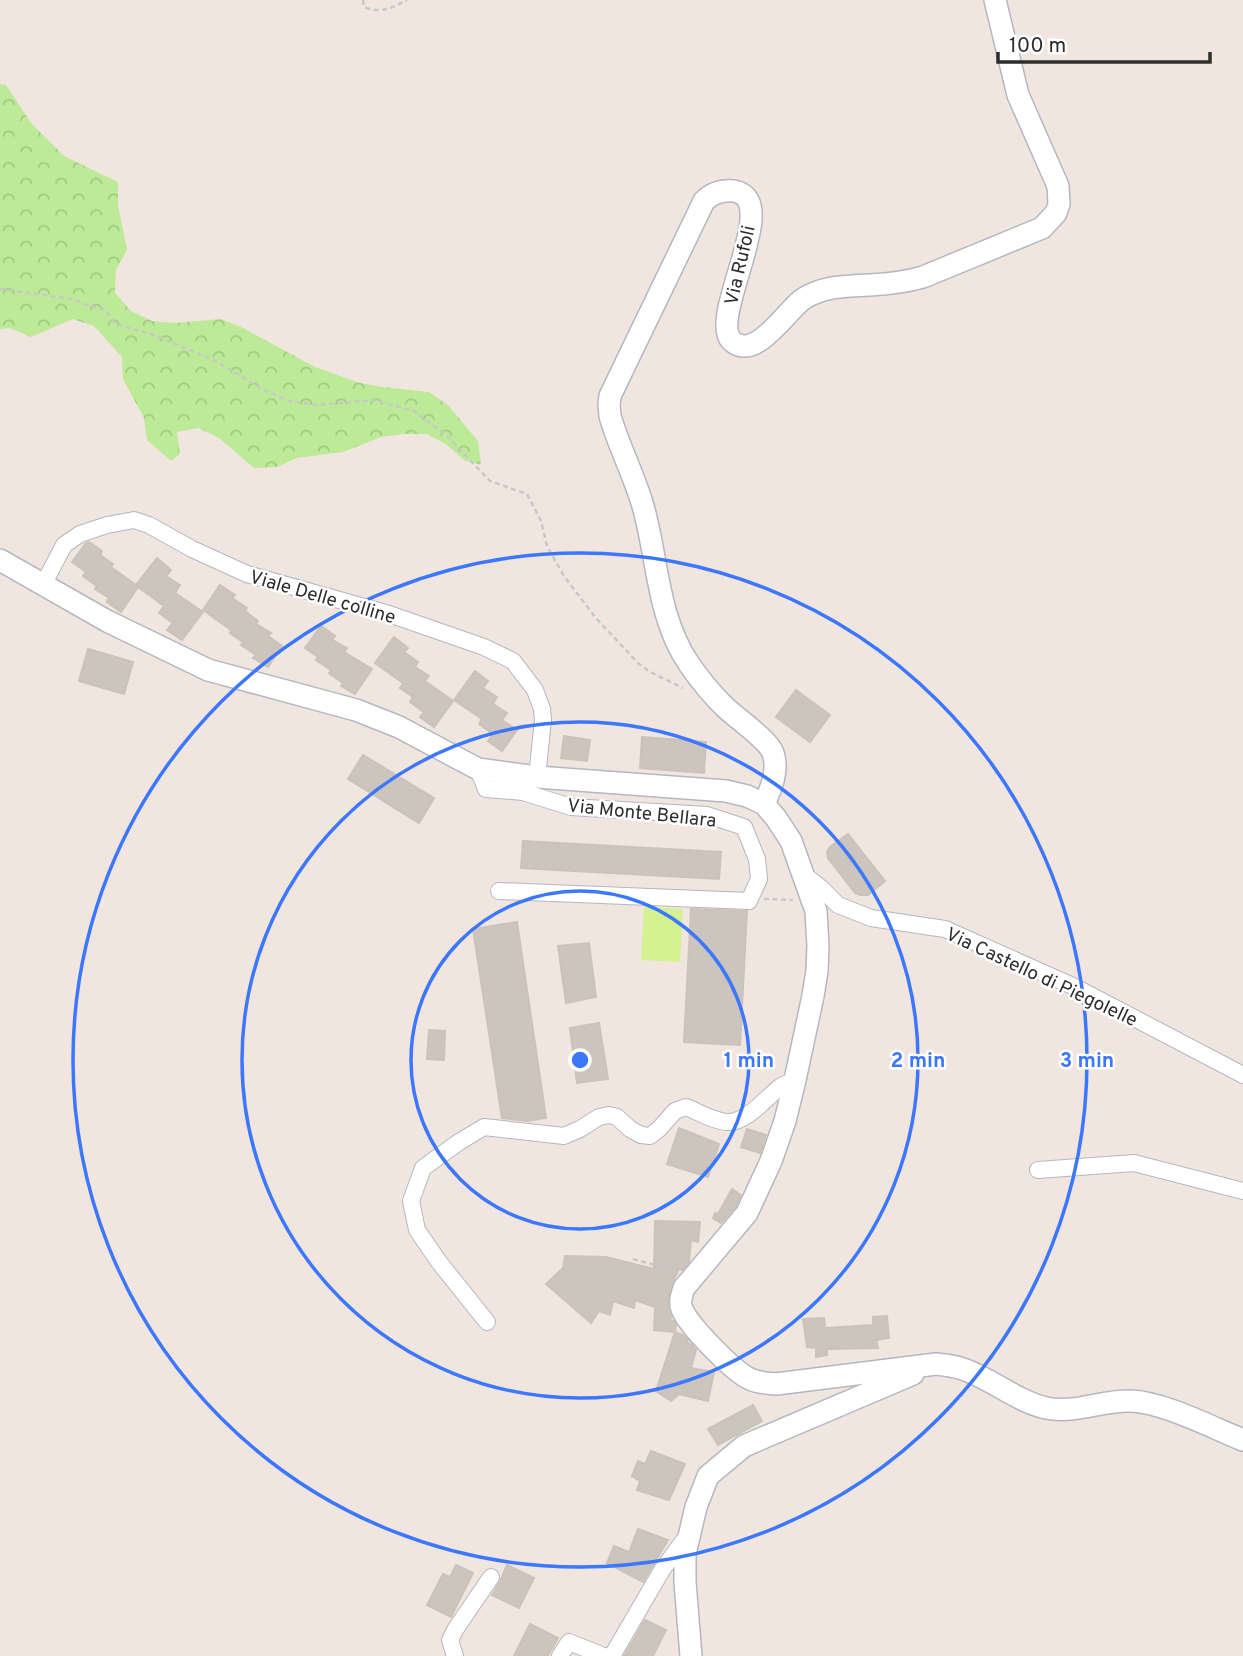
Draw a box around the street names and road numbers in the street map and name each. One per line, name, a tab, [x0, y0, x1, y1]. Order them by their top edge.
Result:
street label: Via Rufoli	[720, 223, 762, 308]
street label: Viale Delle colline	[247, 566, 398, 630]
street label: Via Monte Bellara	[566, 794, 717, 834]
street label: Via Castello di Piegolelle	[941, 923, 1141, 1033]

